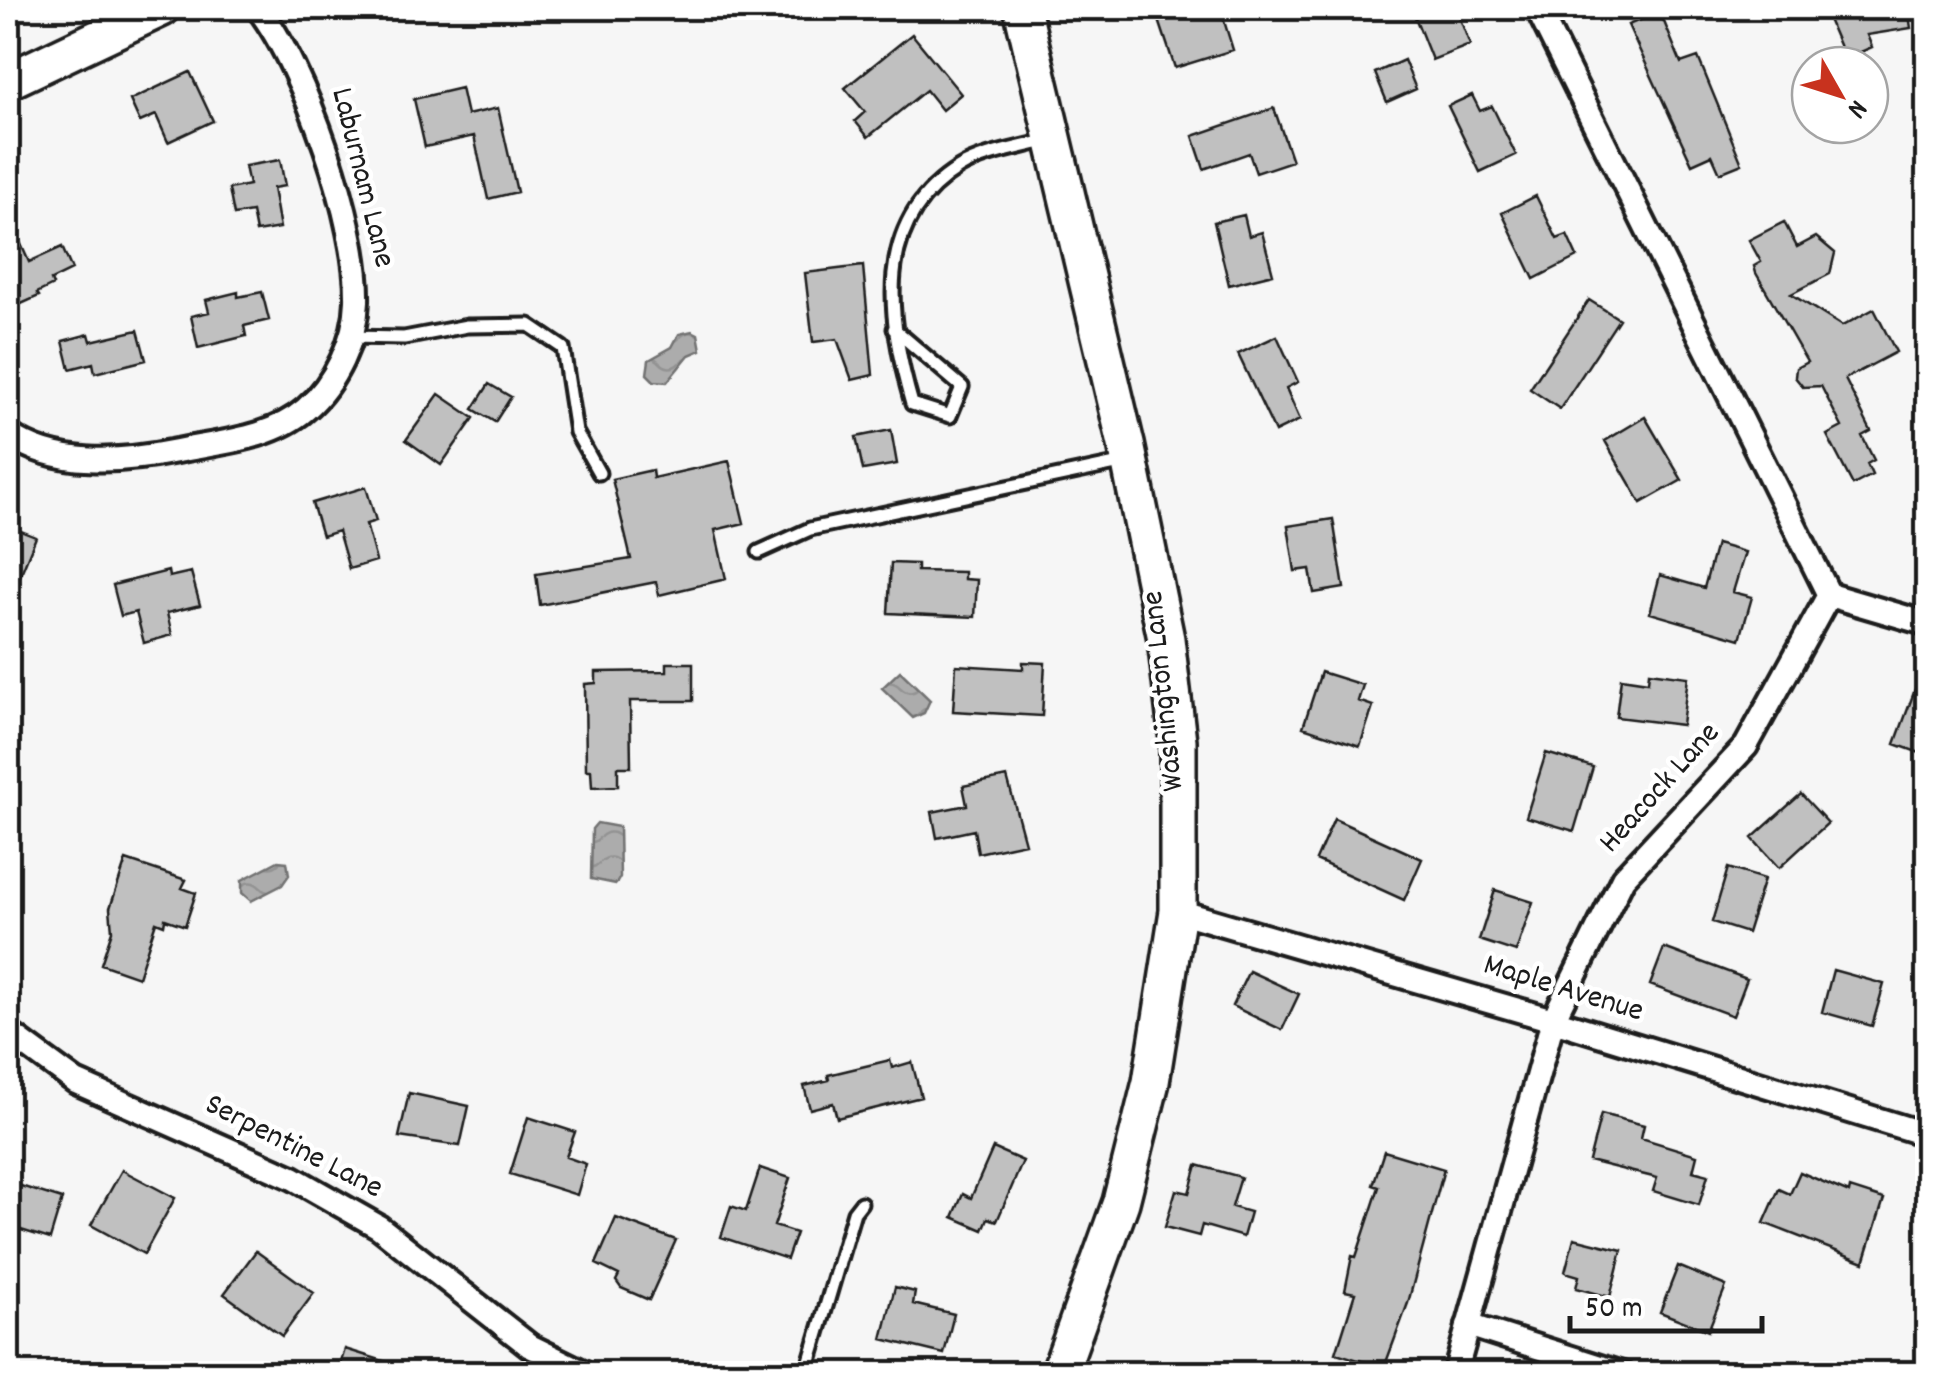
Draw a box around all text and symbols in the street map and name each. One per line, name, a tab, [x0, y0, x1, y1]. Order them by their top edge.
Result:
north arrow	[1790, 45, 1890, 145]
street label: Laburnam Lane	[316, 83, 406, 273]
text: N	[1836, 90, 1875, 126]
street label: Washington Lane	[1132, 589, 1198, 793]
street label: Heacock Lane	[1589, 713, 1733, 865]
street label: Maple Avenue	[1477, 944, 1649, 1036]
street label: Serpentine Lane	[196, 1083, 390, 1213]
scale bar	[1570, 1271, 1762, 1333]
text: 50 m	[1585, 1289, 1643, 1332]

